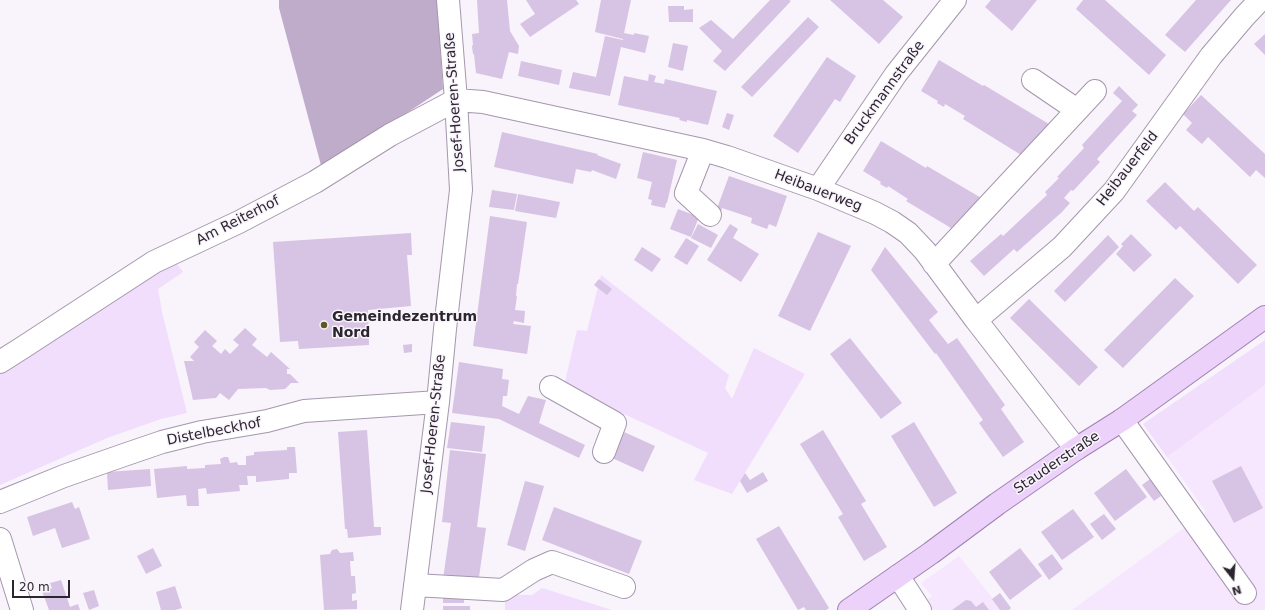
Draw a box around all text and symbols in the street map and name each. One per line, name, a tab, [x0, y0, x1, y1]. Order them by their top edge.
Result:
street label: Josef-Hoeren-Straße	[442, 32, 468, 172]
street label: Bruckmannstraße	[842, 38, 928, 148]
street label: Heibauerfeld	[1094, 128, 1162, 210]
street label: Heibauerweg	[772, 167, 864, 215]
street label: Am Reiterhof	[194, 193, 282, 249]
place label: Gemeindezentrum Nord	[332, 309, 477, 342]
marker: Gemeindezentrum Nord	[319, 320, 329, 330]
street label: Josef-Hoeren-Straße	[418, 354, 450, 494]
street label: Distelbeckhof	[165, 415, 263, 449]
street label: Stauderstraße	[1011, 428, 1103, 498]
north arrow	[1213, 558, 1253, 598]
scale bar	[14, 572, 72, 598]
text: 20 m	[19, 580, 50, 594]
text: N	[1230, 582, 1243, 598]

